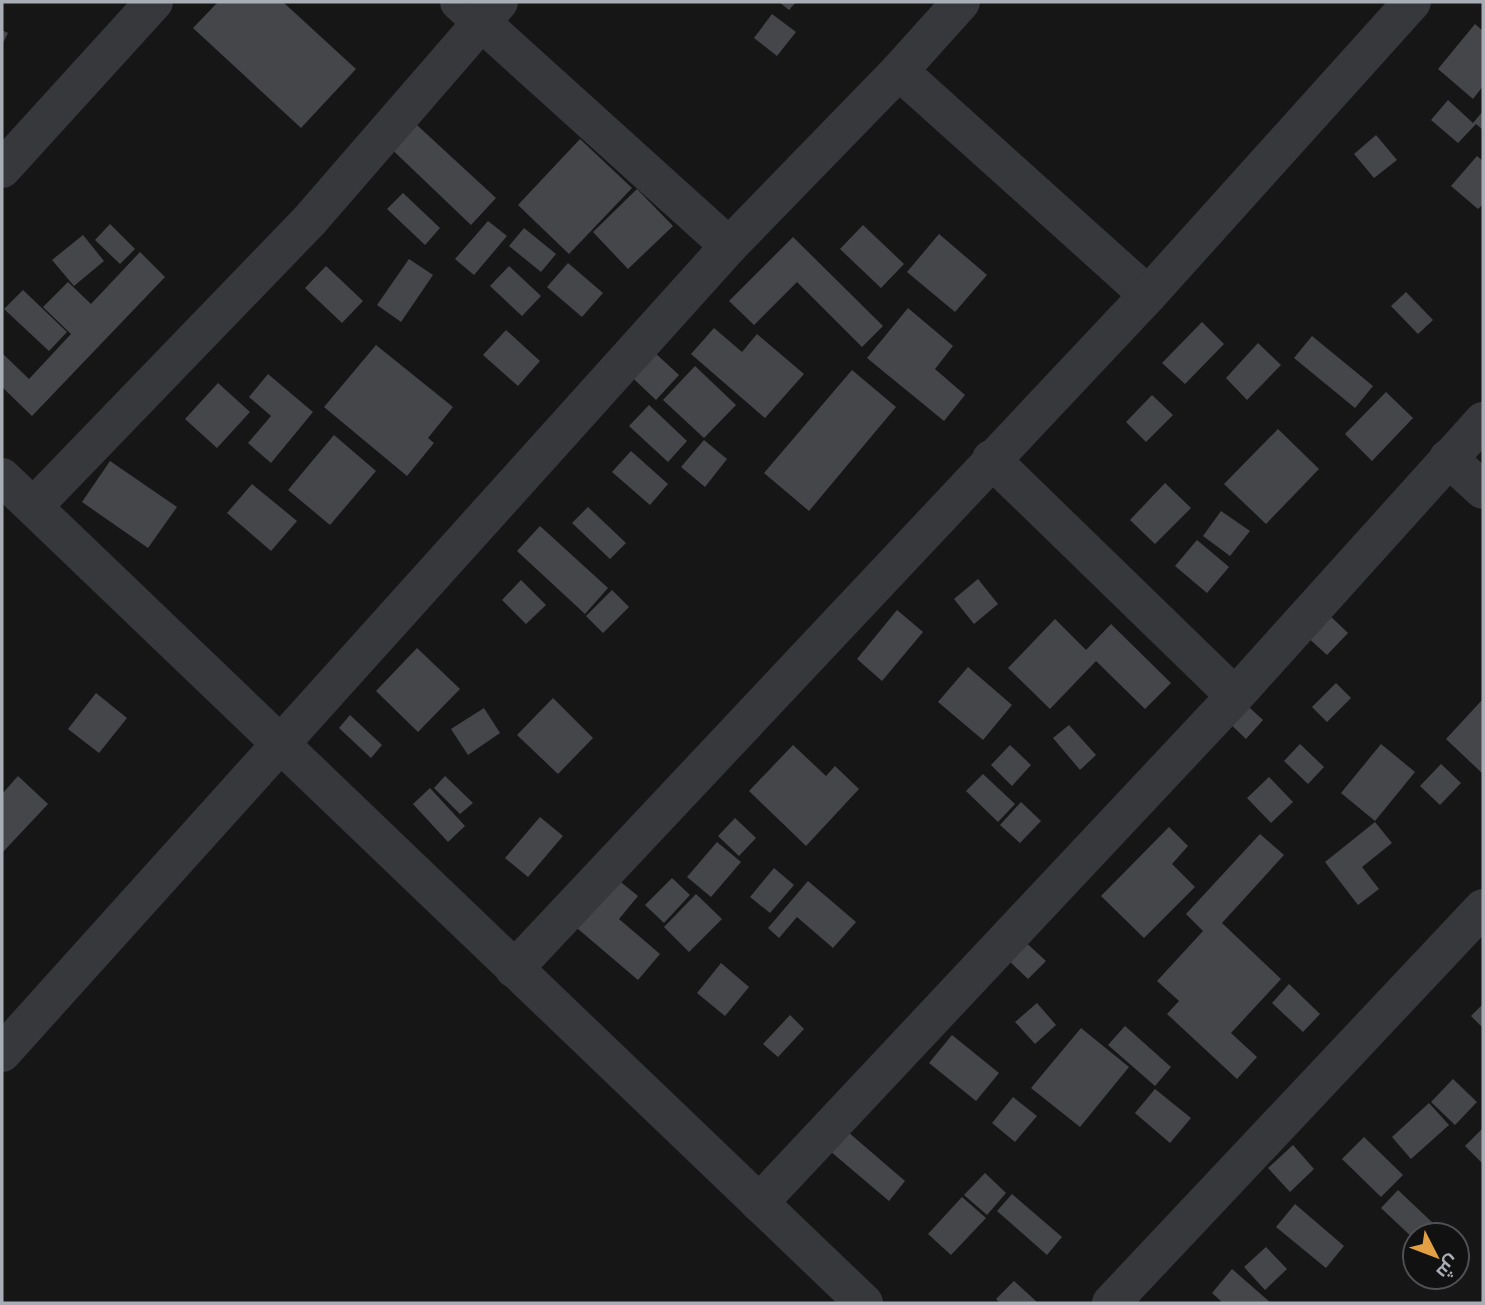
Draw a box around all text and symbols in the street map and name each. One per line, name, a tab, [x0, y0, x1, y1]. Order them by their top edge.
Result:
north arrow	[1401, 1221, 1471, 1291]
text: ش	[1432, 1250, 1465, 1284]

